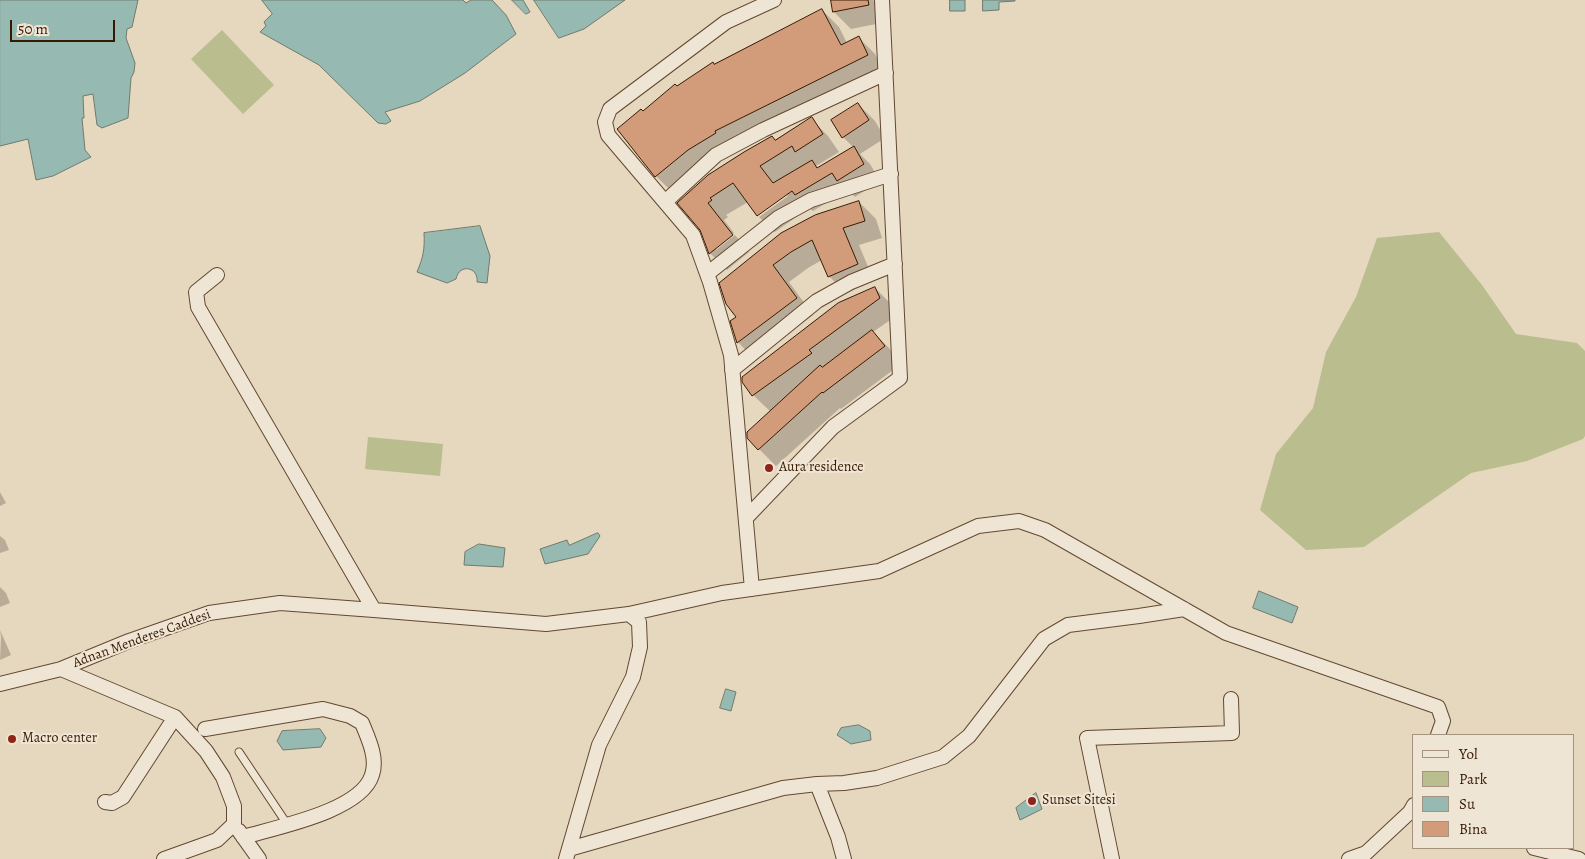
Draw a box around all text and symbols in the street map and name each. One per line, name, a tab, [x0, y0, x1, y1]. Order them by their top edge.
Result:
scale bar	[12, 10, 118, 42]
text: 50 m	[18, 19, 48, 39]
place label: Aura residence	[779, 460, 864, 476]
marker: Aura residence	[763, 462, 775, 474]
street label: Adnan Menderes Caddesi	[71, 606, 213, 672]
place label: Macro center	[22, 731, 97, 747]
marker: Macro center	[6, 733, 18, 745]
legend	[1412, 734, 1575, 849]
text: Yol	[1459, 744, 1478, 764]
text: Park	[1459, 769, 1487, 789]
place label: Sunset Sitesi	[1042, 793, 1116, 809]
text: Su	[1459, 794, 1475, 814]
marker: Sunset Sitesi	[1026, 795, 1038, 807]
text: Bina	[1459, 819, 1487, 839]

